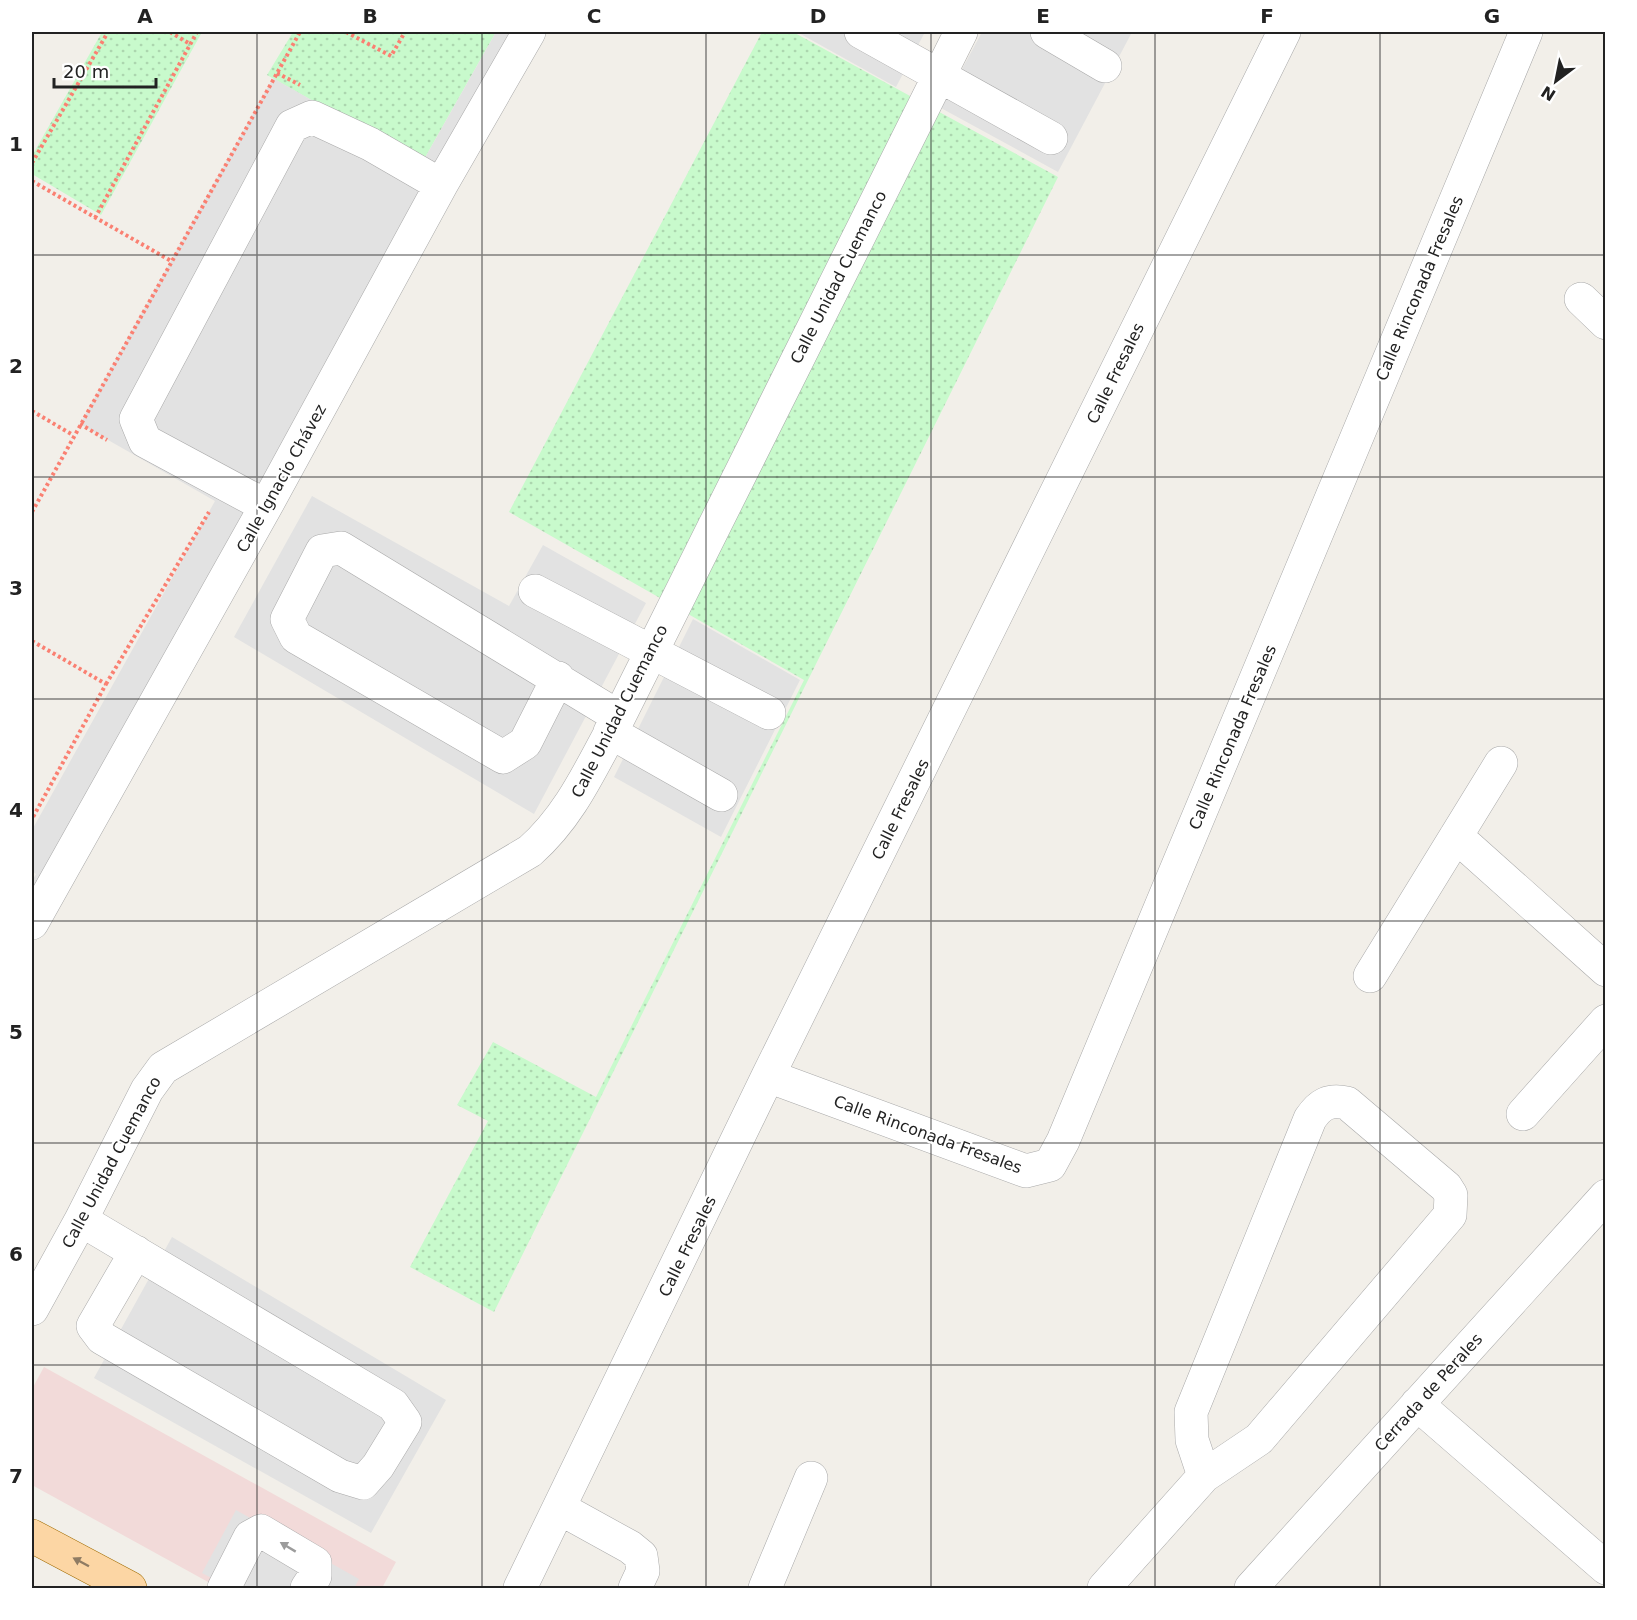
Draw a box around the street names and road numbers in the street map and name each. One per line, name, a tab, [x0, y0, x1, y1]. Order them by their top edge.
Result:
street label: Calle Unidad Cuemanco	[786, 188, 890, 367]
street label: Calle Rinconada Fresales	[1372, 193, 1467, 383]
street label: Calle Fresales	[1083, 320, 1148, 427]
street label: Calle Ignacio Chávez	[233, 401, 330, 556]
street label: Calle Unidad Cuemanco	[567, 622, 671, 801]
street label: Calle Rinconada Fresales	[1185, 642, 1280, 832]
street label: Calle Fresales	[868, 756, 933, 863]
street label: Calle Unidad Cuemanco	[58, 1073, 165, 1251]
street label: Calle Rinconada Fresales	[831, 1092, 1025, 1177]
street label: Calle Fresales	[655, 1193, 720, 1300]
street label: Cerrada de Perales	[1371, 1330, 1486, 1455]

